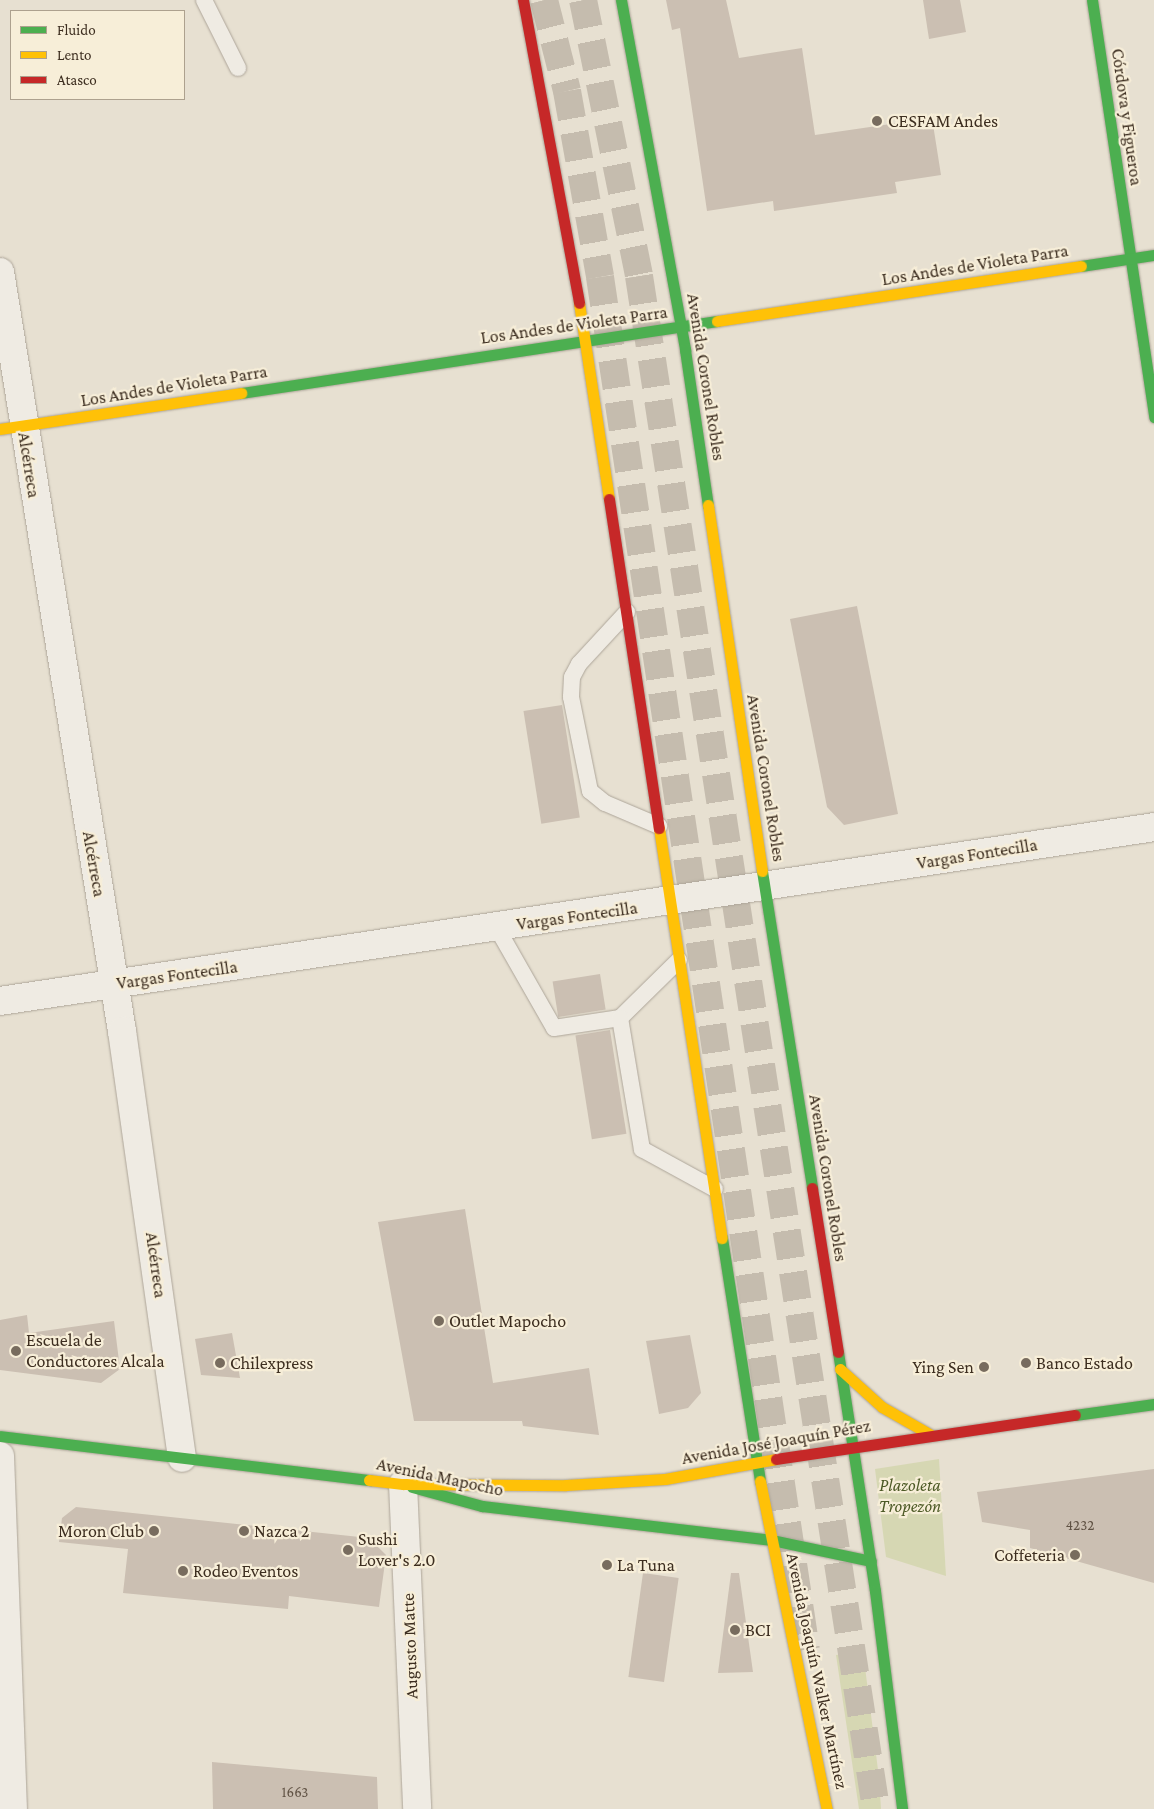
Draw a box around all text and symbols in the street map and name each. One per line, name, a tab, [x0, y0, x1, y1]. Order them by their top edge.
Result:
legend	[10, 10, 185, 100]
text: Fluido	[57, 22, 96, 38]
text: Lento	[57, 47, 91, 63]
street label: Córdova y Figueroa	[1107, 47, 1147, 187]
text: Atasco	[57, 72, 97, 88]
place label: CESFAM Andes	[888, 110, 998, 132]
marker: CESFAM Andes	[870, 114, 884, 128]
street label: Los Andes de Violeta Parra	[880, 240, 1070, 290]
street label: Avenida Coronel Robles	[682, 292, 730, 462]
street label: Los Andes de Violeta Parra	[479, 301, 669, 349]
street label: Los Andes de Violeta Parra	[79, 361, 269, 411]
street label: Alcérreca	[13, 431, 45, 499]
street label: Avenida Coronel Robles	[742, 693, 790, 863]
street label: Alcérreca	[78, 829, 110, 899]
street label: Vargas Fontecilla	[915, 834, 1039, 874]
street label: Vargas Fontecilla	[515, 897, 639, 935]
street label: Vargas Fontecilla	[115, 956, 239, 994]
street label: Avenida Coronel Robles	[804, 1093, 852, 1263]
street label: Alcérreca	[141, 1231, 171, 1299]
place label: Outlet Mapocho	[449, 1310, 566, 1332]
marker: Outlet Mapocho	[433, 1315, 445, 1327]
place label: Escuela de Conductores Alcala	[26, 1330, 165, 1372]
marker: Escuela de Conductores Alcala	[10, 1345, 22, 1357]
place label: Chilexpress	[230, 1352, 313, 1374]
place label: Banco Estado	[1036, 1352, 1133, 1374]
place label: Ying Sen	[913, 1356, 974, 1378]
marker: Chilexpress	[214, 1357, 226, 1369]
marker: Banco Estado	[1020, 1357, 1032, 1369]
marker: Ying Sen	[978, 1361, 990, 1373]
street label: Avenida José Joaquín Pérez	[680, 1415, 872, 1469]
street label: Avenida Mapocho	[375, 1453, 505, 1501]
park label: Plazoleta Tropezón	[879, 1475, 941, 1518]
house number: 4232	[1066, 1517, 1094, 1535]
place label: Moron Club	[58, 1520, 144, 1542]
place label: Nazca 2	[254, 1520, 309, 1542]
marker: Moron Club	[148, 1525, 160, 1537]
marker: Nazca 2	[238, 1525, 250, 1537]
place label: Sushi Lover's 2.0	[358, 1529, 435, 1572]
marker: Sushi Lover's 2.0	[342, 1544, 354, 1556]
place label: Coffeteria	[994, 1544, 1065, 1566]
marker: Coffeteria	[1069, 1549, 1081, 1561]
street label: Avenida Joaquín Walker Martínez	[781, 1551, 853, 1791]
place label: La Tuna	[617, 1554, 675, 1576]
marker: La Tuna	[601, 1559, 613, 1571]
place label: Rodeo Eventos	[193, 1560, 298, 1582]
marker: Rodeo Eventos	[177, 1565, 189, 1577]
street label: Augusto Matte	[397, 1593, 423, 1699]
place label: BCI	[745, 1619, 771, 1641]
marker: BCI	[729, 1624, 741, 1636]
house number: 1663	[282, 1784, 308, 1802]

